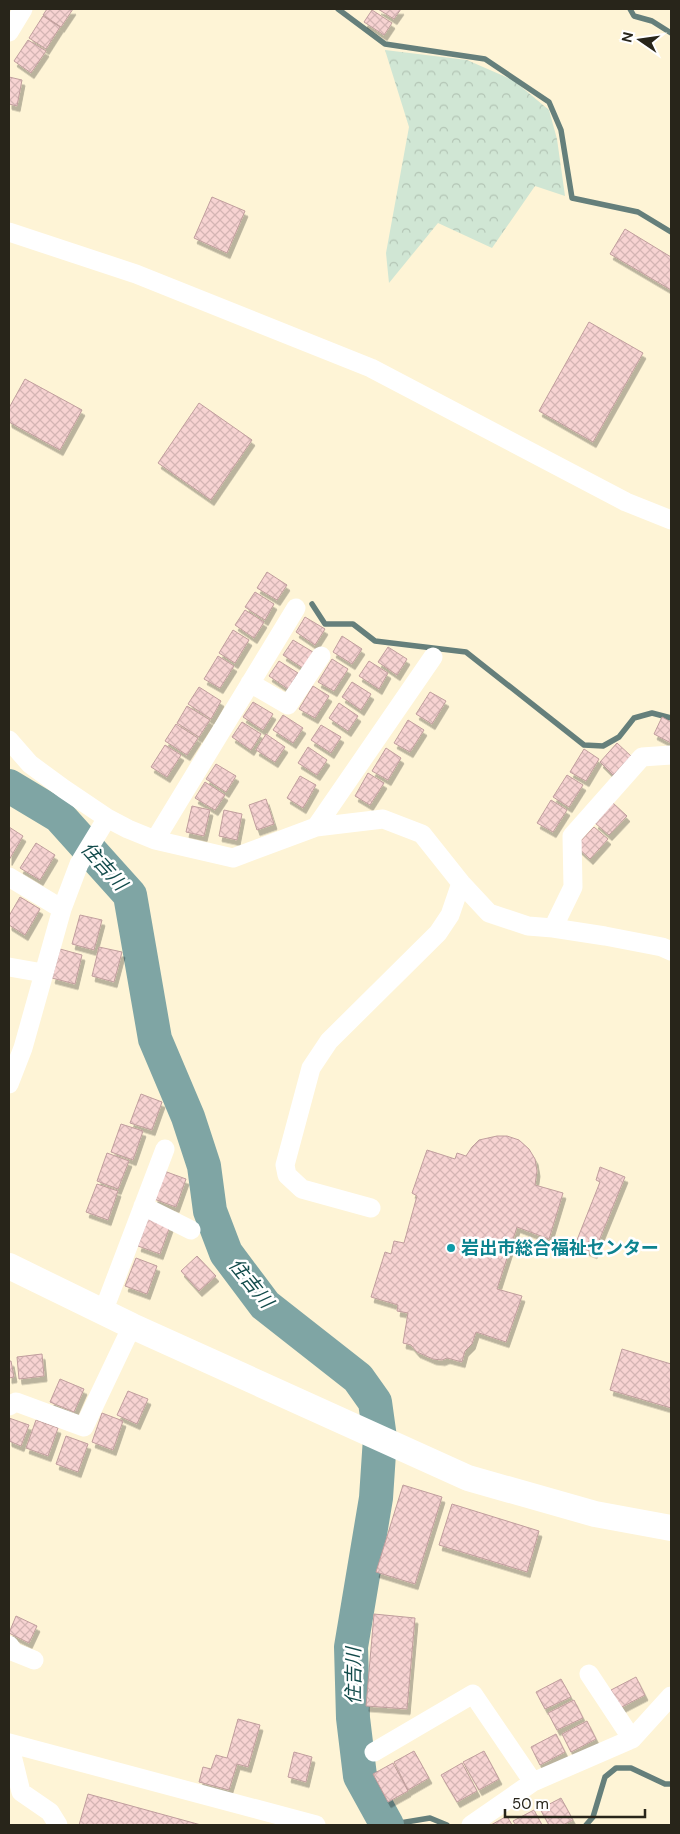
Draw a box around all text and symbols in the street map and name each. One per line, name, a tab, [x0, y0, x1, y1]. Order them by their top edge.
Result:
north arrow	[615, 15, 665, 65]
text: N	[617, 30, 637, 44]
water label: 住吉川	[76, 836, 134, 897]
place label: 岩出市総合福祉センター	[461, 1236, 659, 1260]
marker: 岩出市総合福祉センター	[445, 1242, 457, 1254]
water label: 住吉川	[223, 1253, 280, 1315]
water label: 住吉川	[341, 1646, 366, 1705]
scale bar	[505, 1786, 645, 1818]
text: 50 m	[512, 1794, 549, 1814]

